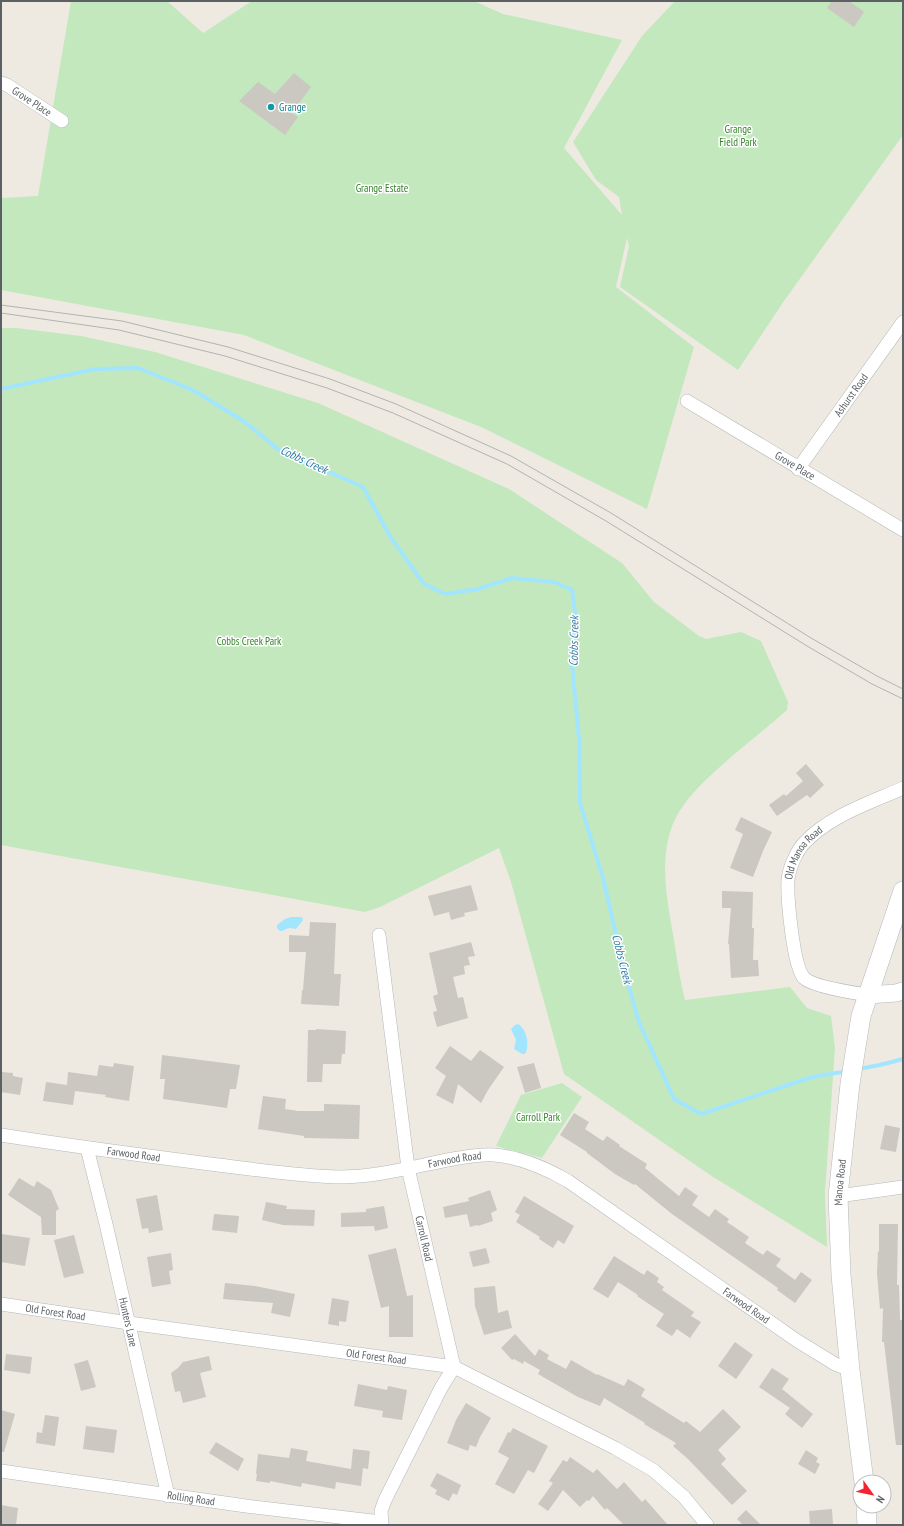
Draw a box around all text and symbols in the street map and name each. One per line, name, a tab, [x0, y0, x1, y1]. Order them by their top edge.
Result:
street label: Grove Place	[9, 83, 55, 120]
place label: Grange	[279, 100, 306, 114]
marker: Grange	[266, 102, 276, 112]
park label: Grange Field Park	[719, 122, 757, 149]
park label: Grange Estate	[356, 181, 409, 195]
street label: Ashurst Road	[831, 371, 871, 419]
water label: Cobbs Creek	[278, 442, 331, 478]
street label: Grove Place	[772, 448, 818, 483]
water label: Cobbs Creek	[566, 614, 581, 666]
park label: Cobbs Creek Park	[217, 634, 282, 648]
street label: Old Manoa Road	[781, 823, 825, 881]
water label: Cobbs Creek	[609, 933, 636, 986]
park label: Carroll Park	[516, 1110, 561, 1124]
street label: Farwood Road	[106, 1144, 161, 1165]
street label: Farwood Road	[427, 1148, 482, 1171]
street label: Manoa Road	[831, 1158, 849, 1206]
street label: Carroll Road	[412, 1214, 436, 1263]
street label: Farwood Road	[720, 1284, 773, 1327]
street label: Hunters Lane	[116, 1296, 141, 1349]
street label: Old Forest Road	[24, 1301, 87, 1323]
street label: Old Forest Road	[345, 1345, 407, 1368]
north arrow	[852, 1474, 892, 1514]
street label: Rolling Road	[166, 1488, 216, 1509]
text: N	[873, 1493, 888, 1506]

